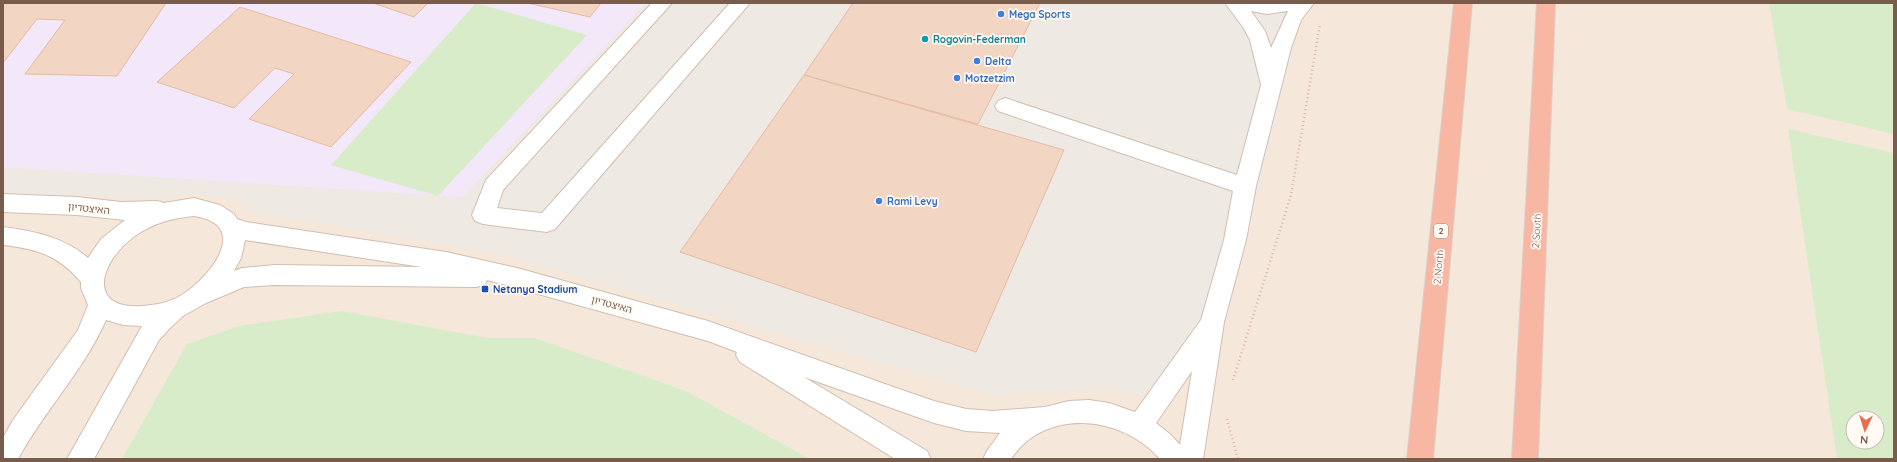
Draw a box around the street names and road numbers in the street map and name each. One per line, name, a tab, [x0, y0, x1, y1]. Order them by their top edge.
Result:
street label: האיצטדיון	[67, 200, 110, 217]
street label: 2 South	[1529, 213, 1544, 249]
road number: 2	[1434, 224, 1448, 238]
street label: 2 North	[1431, 249, 1446, 285]
street label: האיצטדיון	[590, 293, 634, 316]

